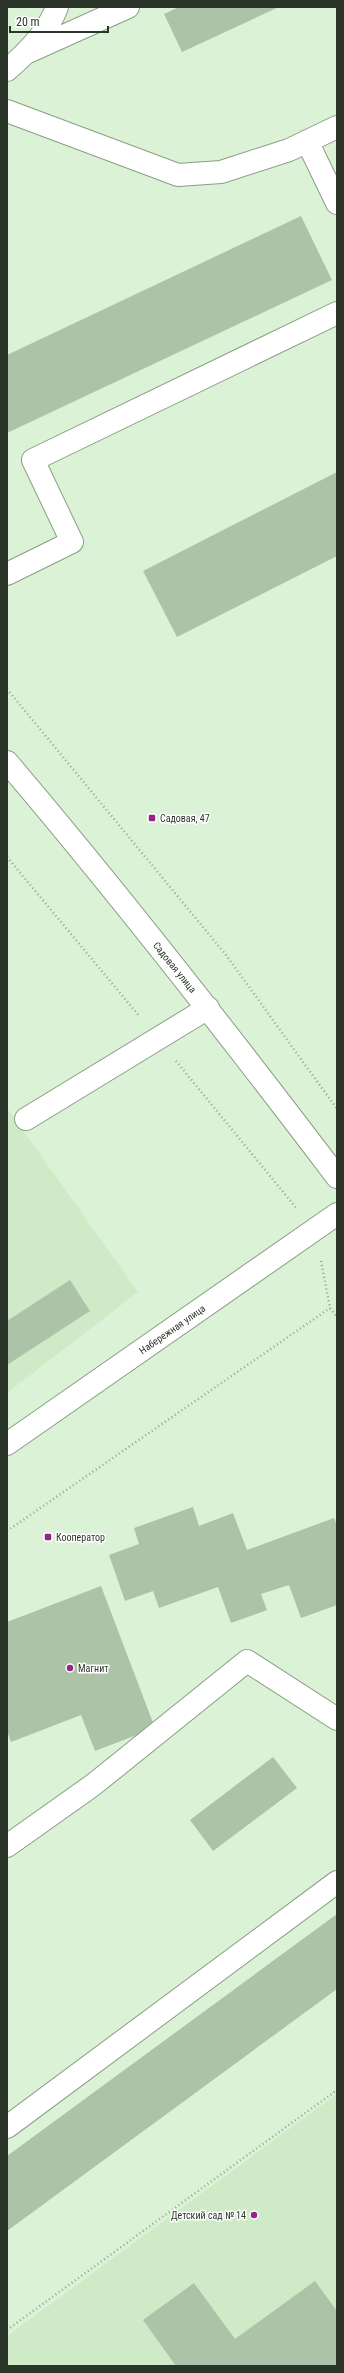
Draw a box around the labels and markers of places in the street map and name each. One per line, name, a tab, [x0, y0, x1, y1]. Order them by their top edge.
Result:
marker: Садовая, 47	[147, 813, 157, 823]
place label: Садовая, 47	[160, 813, 210, 824]
marker: Кооператор	[43, 1532, 53, 1542]
place label: Кооператор	[56, 1532, 105, 1543]
marker: Магнит	[65, 1663, 75, 1673]
place label: Магнит	[78, 1663, 109, 1674]
place label: Детский сад № 14	[171, 2210, 246, 2221]
marker: Детский сад № 14	[249, 2210, 259, 2220]

